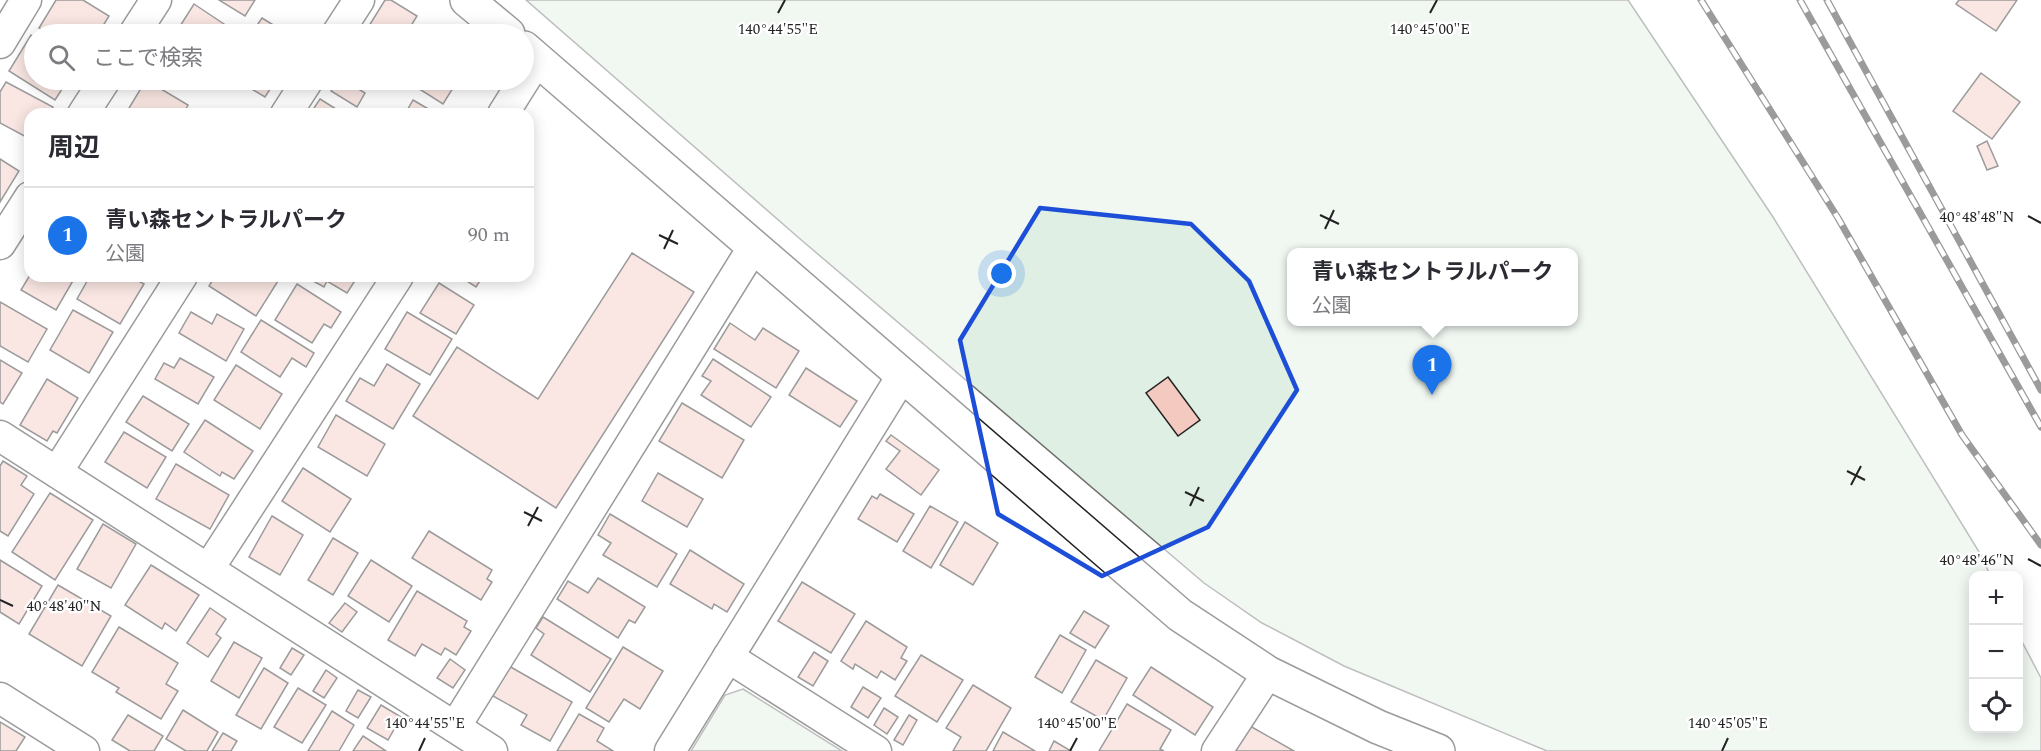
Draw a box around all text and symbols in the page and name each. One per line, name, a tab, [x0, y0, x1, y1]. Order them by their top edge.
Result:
text: 140°44'55"E	[738, 18, 818, 41]
text: 140°45'00"E	[1390, 18, 1470, 41]
search box	[24, 24, 534, 90]
icon: search	[45, 41, 78, 74]
text: ここで検索	[93, 42, 203, 75]
text: 周辺	[48, 128, 100, 168]
text: 青い森セントラルパーク	[105, 204, 347, 237]
text: 40°48'48"N	[1940, 206, 2015, 229]
text: 1	[62, 220, 73, 250]
text: 90 m	[468, 220, 510, 250]
text: 公園	[105, 239, 145, 269]
popup	[1287, 248, 1578, 326]
text: 青い森セントラルパーク	[1311, 256, 1554, 289]
your location	[987, 259, 1016, 288]
text: 公園	[1311, 291, 1351, 321]
pin: 1	[1412, 346, 1452, 395]
text: 40°48'46"N	[1940, 549, 2015, 572]
map controls	[1969, 571, 2023, 733]
button: +	[1969, 571, 2023, 625]
text: 40°48'40"N	[27, 595, 102, 618]
button: −	[1969, 625, 2023, 679]
button: locate	[1969, 679, 2023, 733]
text: 140°44'55"E	[385, 712, 465, 735]
text: 140°45'00"E	[1037, 712, 1117, 735]
text: 140°45'05"E	[1688, 712, 1768, 735]

